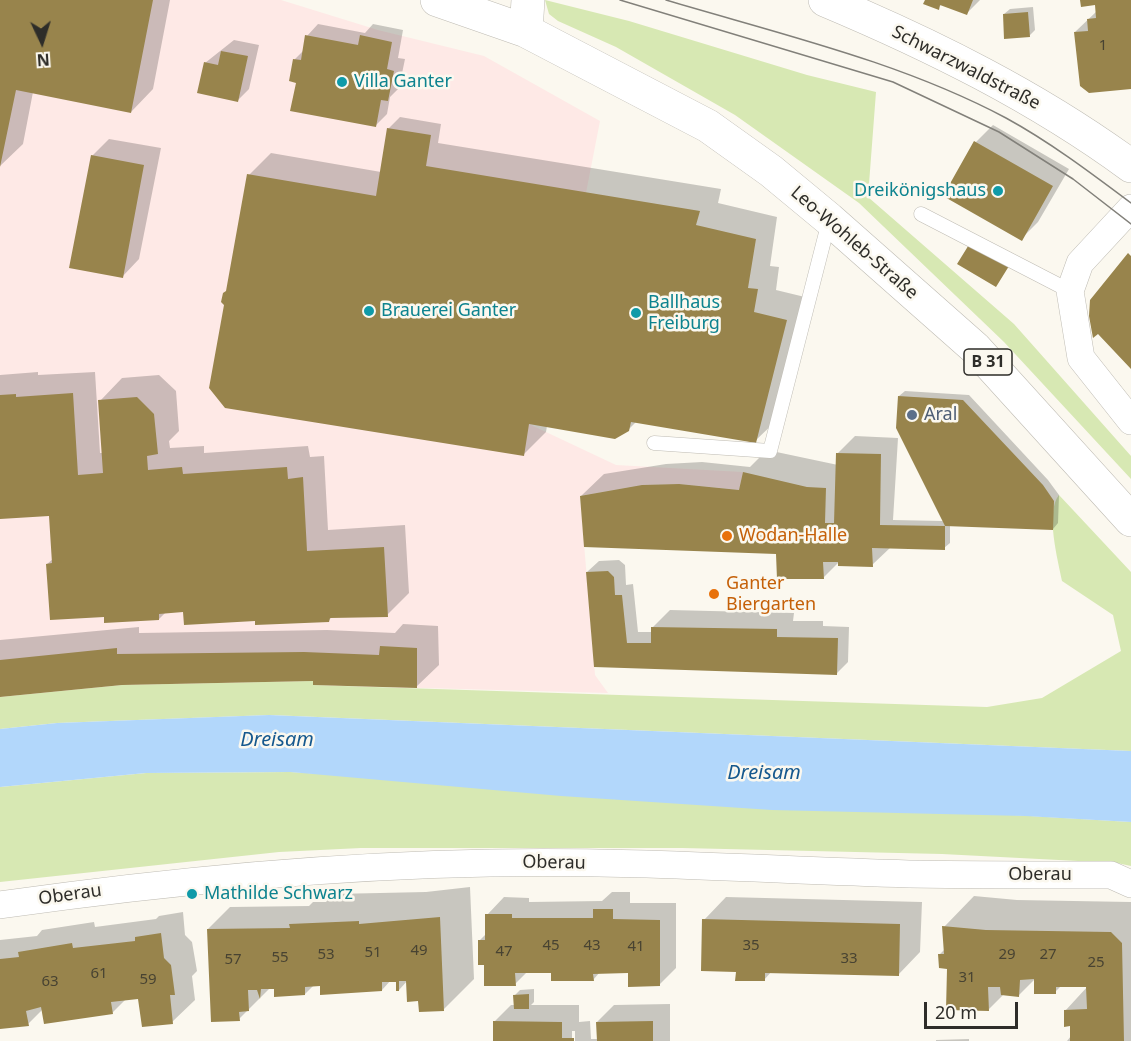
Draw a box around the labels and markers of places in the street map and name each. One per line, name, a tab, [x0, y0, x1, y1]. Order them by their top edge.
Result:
place label: Villa Ganter	[354, 71, 452, 93]
marker: Villa Ganter	[335, 75, 349, 89]
place label: Dreikönigshaus	[854, 180, 986, 202]
marker: Dreikönigshaus	[991, 184, 1005, 198]
place label: Ballhaus Freiburg	[648, 292, 720, 334]
place label: Brauerei Ganter	[381, 300, 516, 322]
marker: Brauerei Ganter	[362, 304, 376, 318]
marker: Ballhaus Freiburg	[629, 306, 643, 320]
place label: Aral	[924, 404, 957, 426]
marker: Aral	[905, 408, 919, 422]
place label: Wodan-Halle	[739, 525, 847, 547]
marker: Wodan-Halle	[720, 529, 734, 543]
place label: Ganter Biergarten	[726, 573, 816, 616]
marker: Ganter Biergarten	[707, 587, 721, 601]
place label: Mathilde Schwarz	[204, 883, 353, 905]
marker: Mathilde Schwarz	[185, 887, 199, 901]

